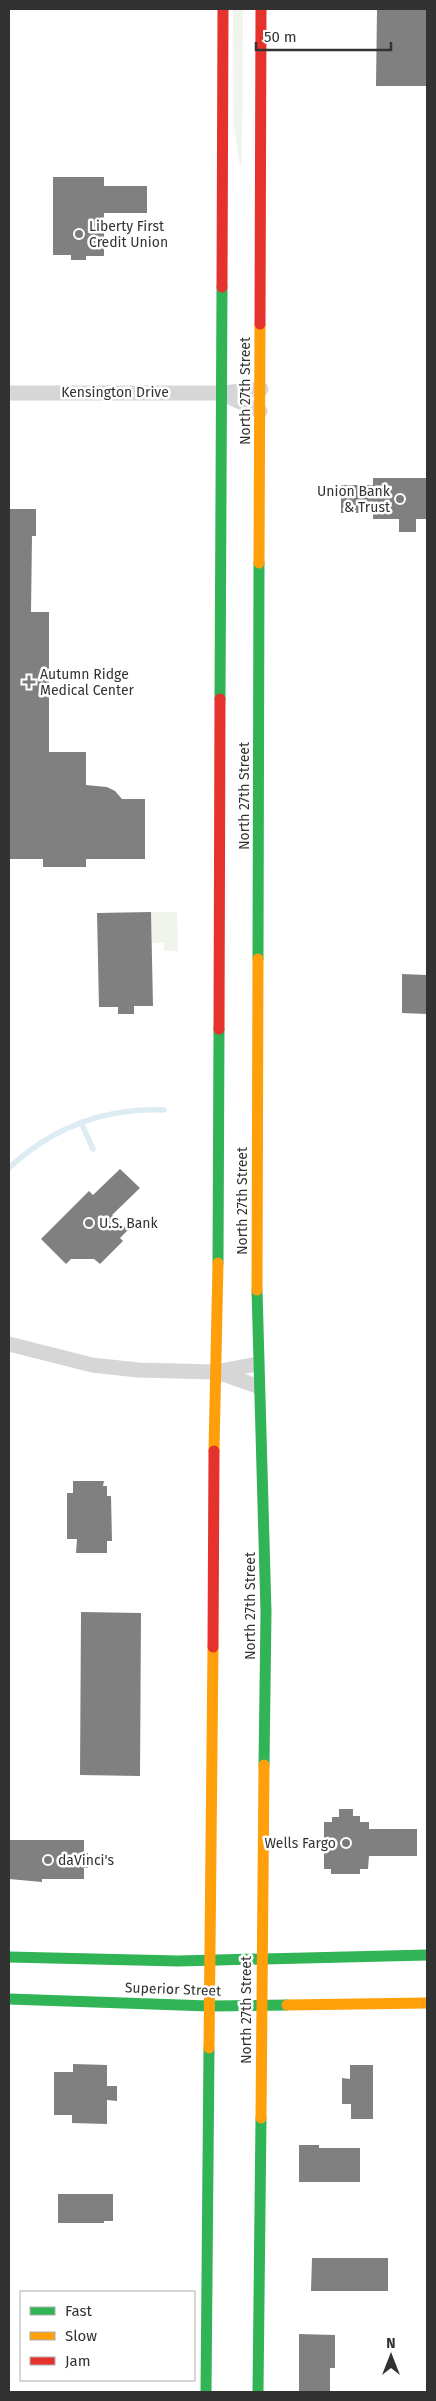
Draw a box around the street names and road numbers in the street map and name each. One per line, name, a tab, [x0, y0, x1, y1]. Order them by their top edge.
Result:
street label: North 27th Street	[237, 336, 254, 445]
street label: Kensington Drive	[61, 384, 169, 401]
street label: North 27th Street	[236, 741, 253, 850]
street label: North 27th Street	[234, 1146, 251, 1255]
street label: North 27th Street	[242, 1551, 259, 1660]
street label: North 27th Street	[238, 1955, 255, 2064]
street label: Superior Street	[125, 1979, 222, 2000]

